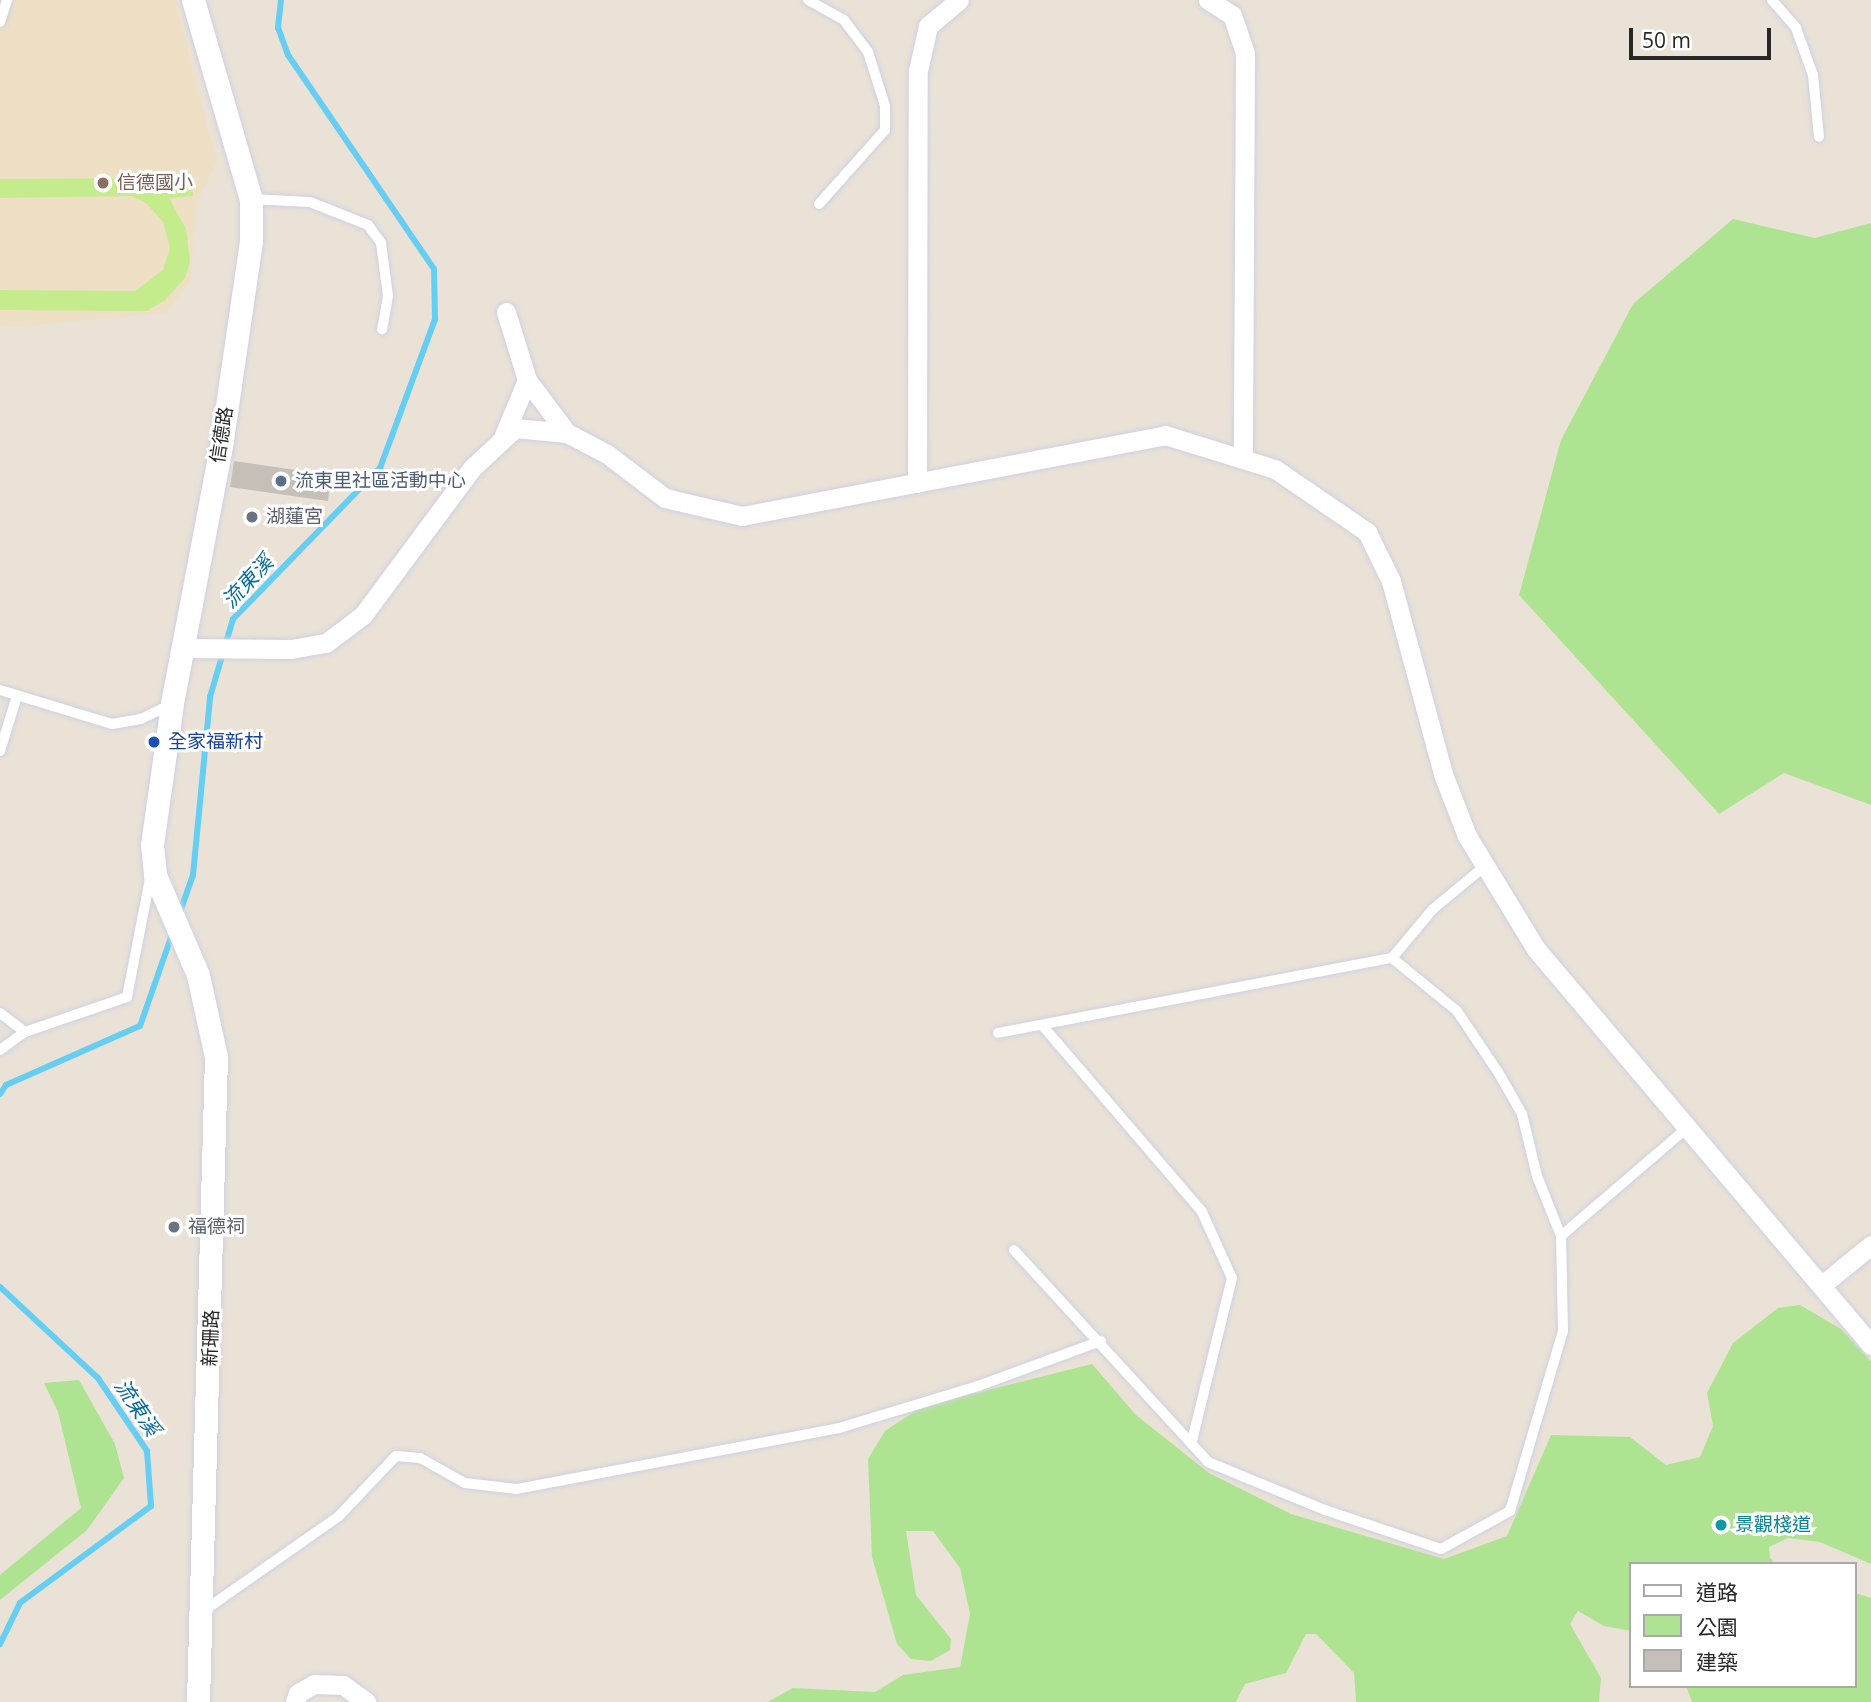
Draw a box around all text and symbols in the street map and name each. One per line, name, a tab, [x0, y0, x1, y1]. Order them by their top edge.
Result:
scale bar	[1633, 14, 1775, 58]
text: 50 m	[1642, 26, 1691, 54]
place label: 信德國小	[117, 172, 193, 194]
marker: 信德國小	[95, 175, 111, 191]
street label: 信德路	[206, 405, 238, 465]
place label: 流東里社區活動中心	[295, 470, 466, 492]
marker: 流東里社區活動中心	[273, 473, 289, 489]
place label: 湖蓮宮	[266, 506, 323, 528]
marker: 湖蓮宮	[244, 509, 260, 525]
water label: 流東溪	[216, 549, 278, 613]
place label: 全家福新村	[168, 731, 263, 753]
marker: 全家福新村	[146, 734, 162, 750]
place label: 福德祠	[188, 1216, 245, 1238]
marker: 福德祠	[166, 1219, 182, 1235]
street label: 新珊路	[199, 1309, 223, 1367]
water label: 流東溪	[110, 1374, 166, 1440]
place label: 景觀棧道	[1735, 1514, 1811, 1536]
marker: 景觀棧道	[1713, 1517, 1729, 1533]
legend	[1630, 1562, 1857, 1688]
text: 道路	[1696, 1578, 1738, 1606]
text: 公園	[1696, 1613, 1738, 1641]
text: 建築	[1696, 1648, 1738, 1676]

